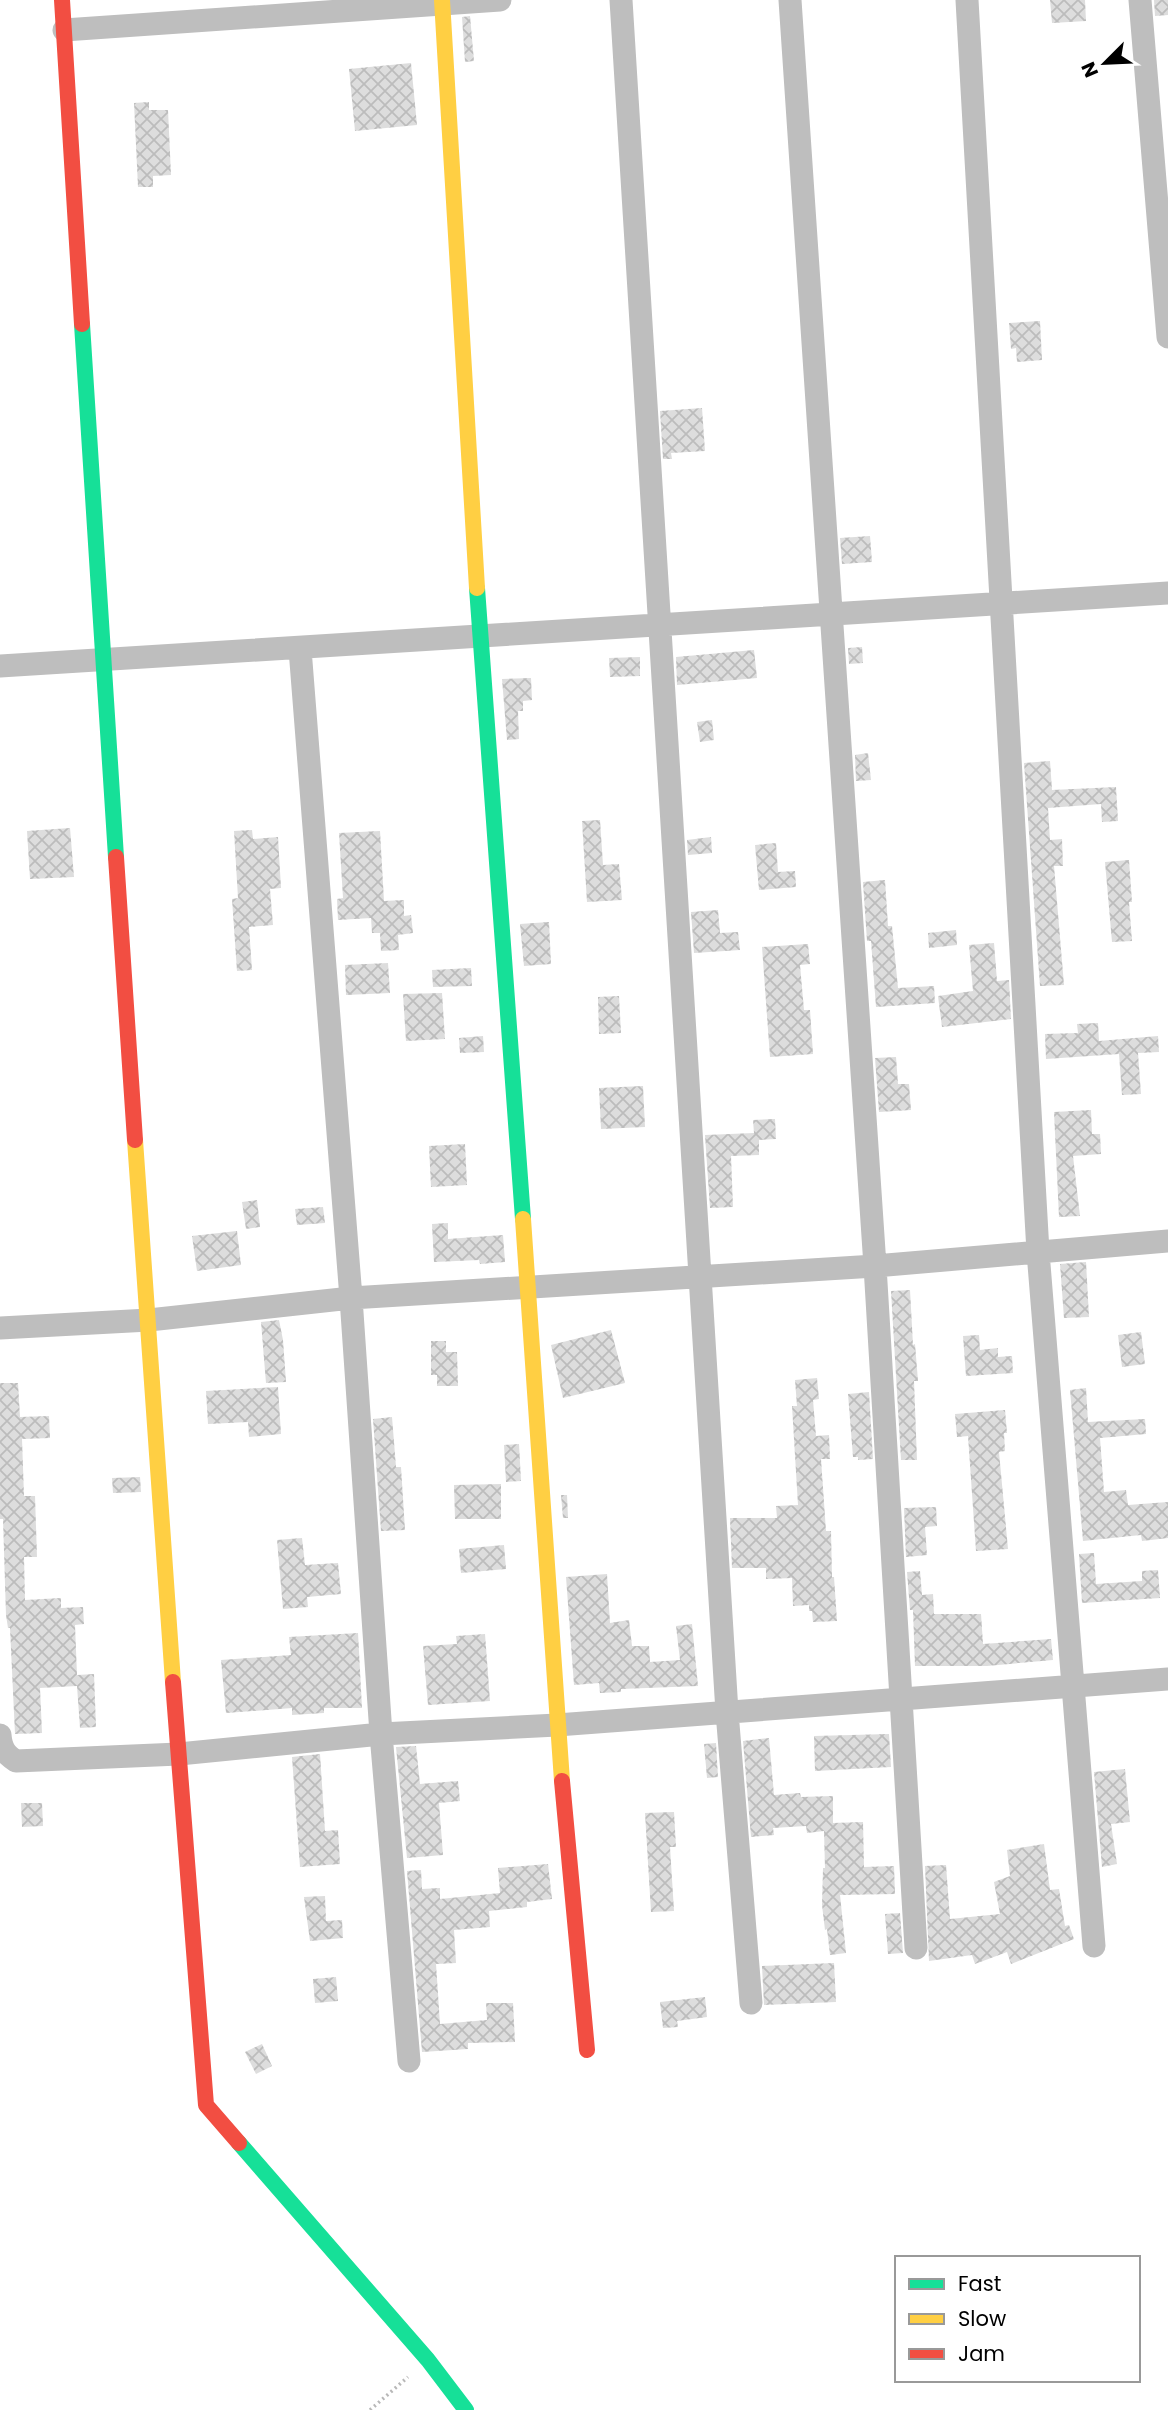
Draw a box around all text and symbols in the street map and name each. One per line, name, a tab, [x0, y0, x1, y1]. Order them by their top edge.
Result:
north arrow	[1070, 28, 1140, 98]
text: N	[1075, 58, 1105, 82]
legend	[895, 2256, 1140, 2382]
text: Fast	[958, 2269, 1001, 2298]
text: Slow	[958, 2304, 1006, 2333]
text: Jam	[958, 2339, 1005, 2368]

